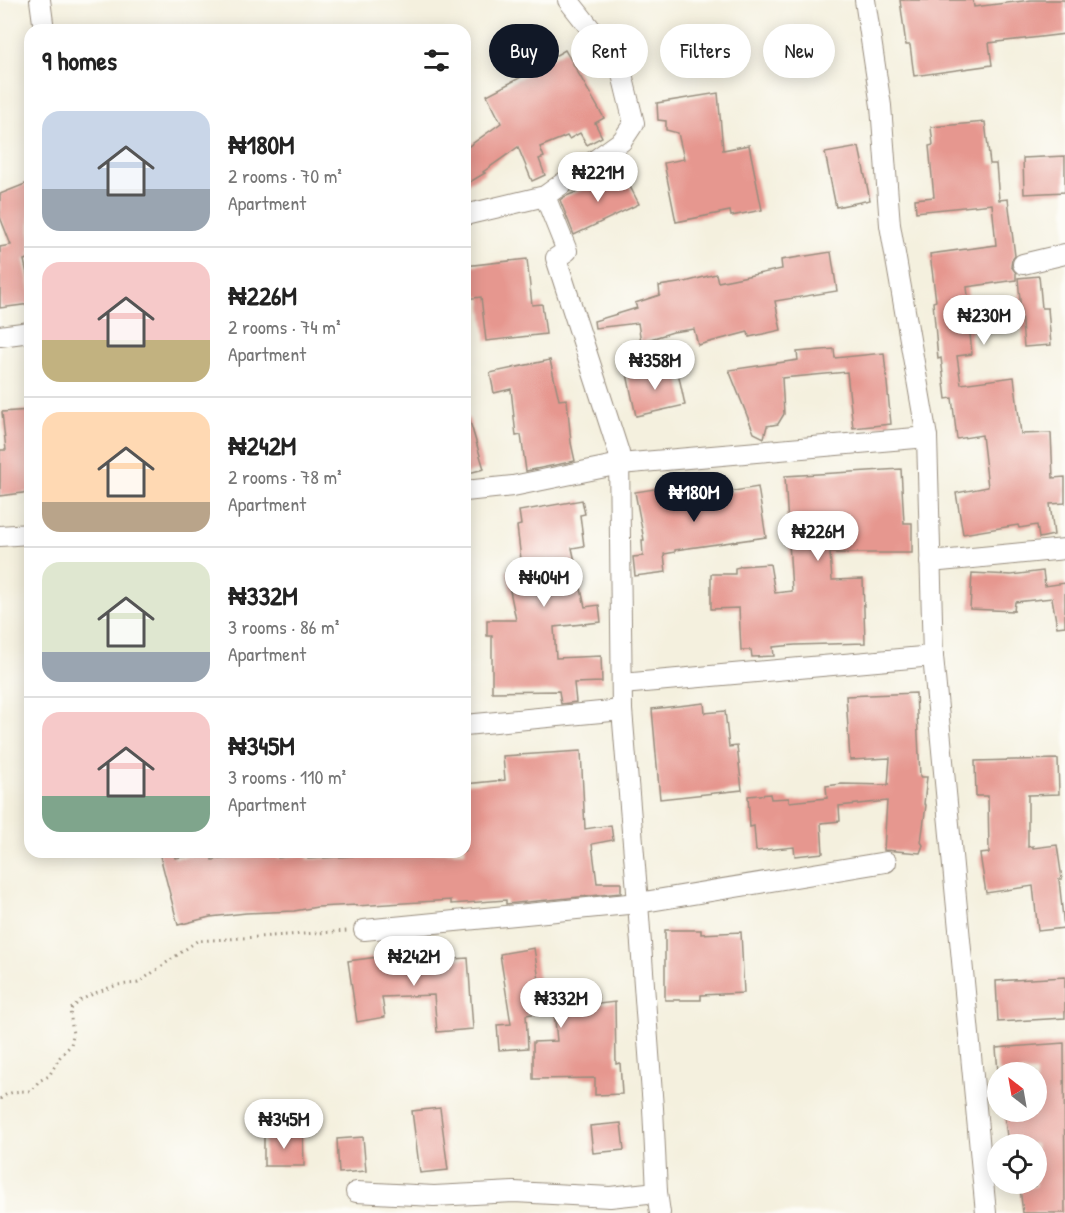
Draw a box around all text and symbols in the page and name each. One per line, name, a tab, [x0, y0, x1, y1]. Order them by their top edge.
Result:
chip: Buy	[489, 24, 559, 78]
chip: Rent	[571, 24, 648, 78]
chip: Filters	[660, 24, 751, 78]
chip: New	[763, 24, 835, 78]
text: 9 homes	[42, 43, 117, 78]
icon: filters	[420, 44, 453, 77]
text: ₦180M	[228, 127, 295, 162]
icon: home	[90, 135, 162, 207]
pin: ₦221M	[556, 152, 640, 203]
text: ₦221M	[572, 158, 624, 185]
text: 2 rooms · 70 m²	[228, 162, 342, 189]
text: Apartment	[228, 189, 306, 216]
text: ₦226M	[228, 278, 297, 313]
icon: home	[90, 286, 162, 358]
pin: ₦230M	[942, 295, 1026, 346]
text: ₦230M	[957, 301, 1011, 328]
text: 2 rooms · 74 m²	[228, 313, 340, 340]
text: Apartment	[228, 340, 306, 367]
pin: ₦358M	[613, 340, 697, 391]
text: ₦358M	[629, 346, 681, 373]
text: ₦242M	[228, 428, 296, 463]
icon: home	[90, 436, 162, 508]
text: 2 rooms · 78 m²	[228, 463, 342, 490]
pin: ₦180M	[652, 472, 736, 523]
text: ₦180M	[668, 478, 720, 505]
text: Apartment	[228, 490, 306, 517]
pin: ₦226M	[776, 511, 860, 562]
text: ₦226M	[791, 517, 845, 544]
pin: ₦404M	[502, 557, 586, 608]
text: ₦404M	[519, 563, 569, 590]
text: ₦332M	[228, 578, 298, 613]
icon: home	[90, 586, 162, 658]
text: 3 rooms · 86 m²	[228, 613, 339, 640]
text: Apartment	[228, 640, 306, 667]
text: ₦345M	[228, 728, 295, 763]
icon: home	[90, 736, 162, 808]
text: 3 rooms · 110 m²	[228, 763, 346, 790]
text: Apartment	[228, 790, 306, 817]
pin: ₦242M	[372, 936, 456, 987]
text: ₦242M	[388, 942, 440, 969]
pin: ₦332M	[519, 978, 603, 1029]
text: ₦332M	[534, 984, 588, 1011]
north arrow	[987, 1062, 1047, 1122]
map controls	[987, 1062, 1047, 1194]
pin: ₦345M	[242, 1099, 326, 1150]
text: ₦345M	[258, 1105, 310, 1132]
button: locate	[987, 1134, 1047, 1194]

